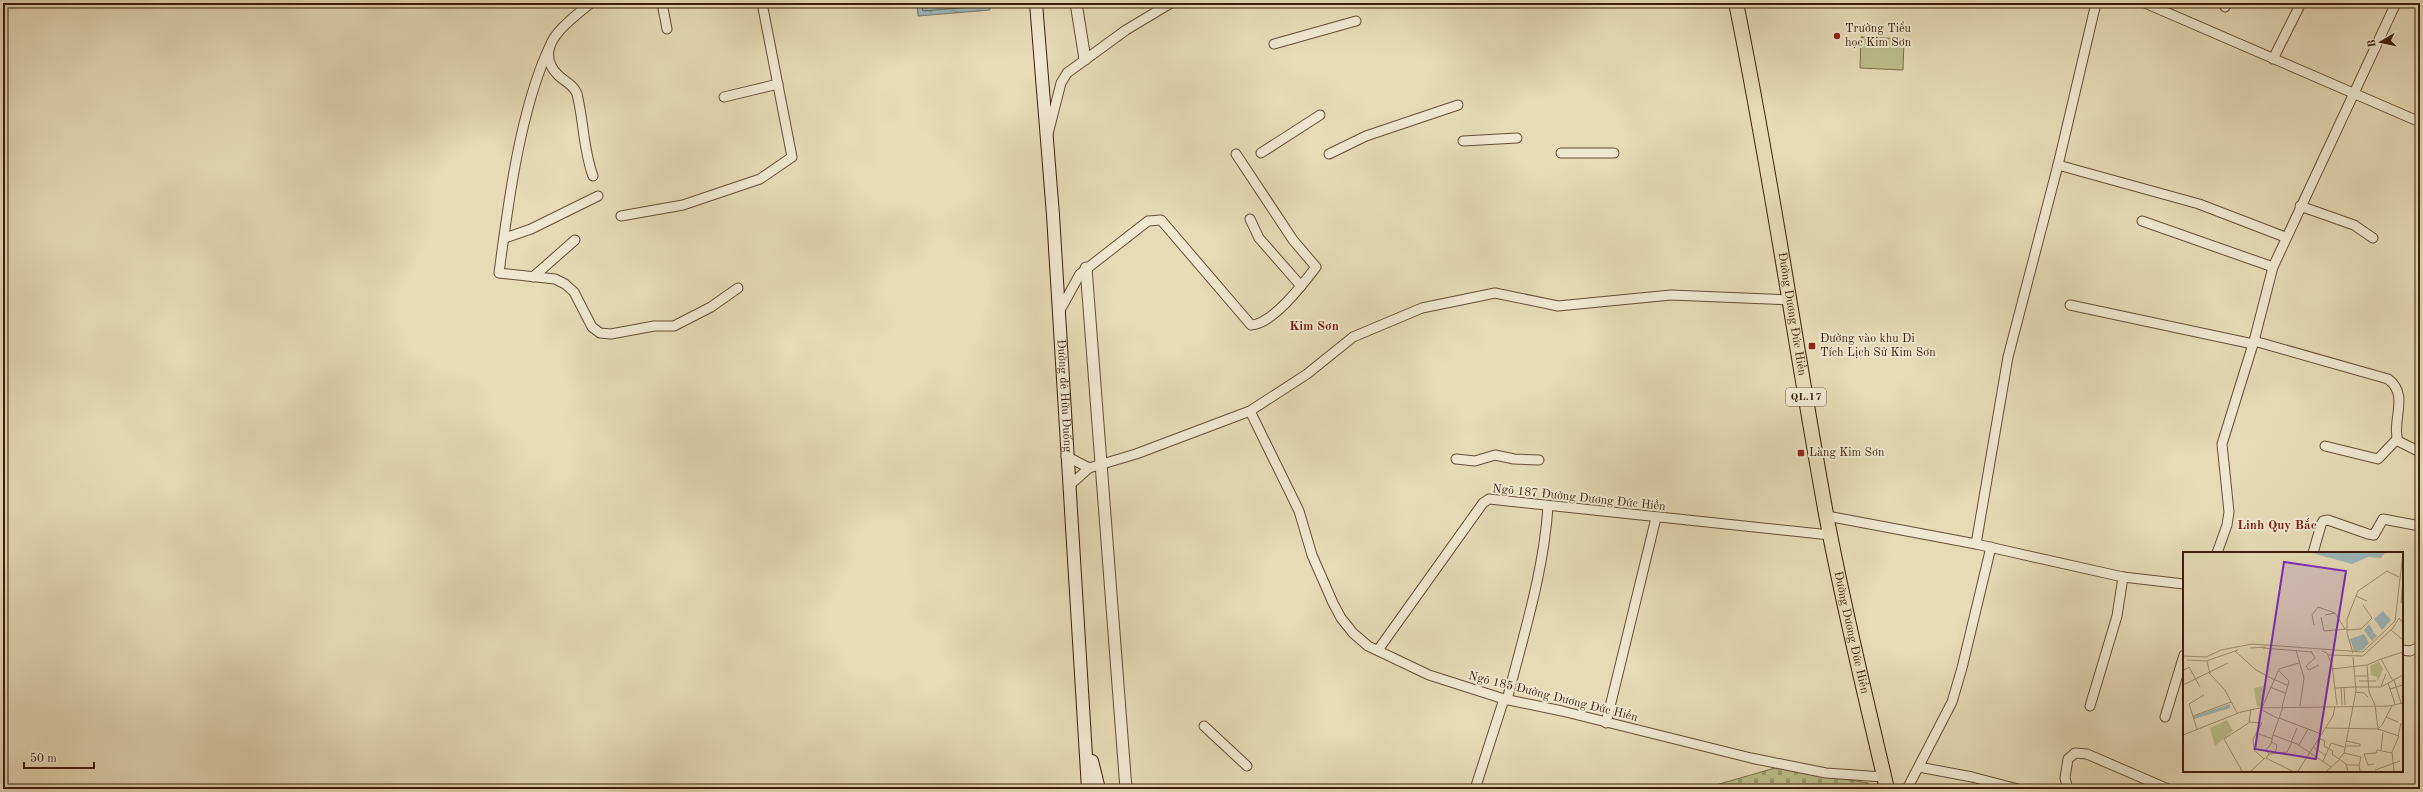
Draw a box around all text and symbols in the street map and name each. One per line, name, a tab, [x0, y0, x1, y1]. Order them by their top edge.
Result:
place label: Trường Tiểu học Kim Sơn	[1845, 21, 1912, 49]
north arrow	[2361, 22, 2401, 62]
marker: Trường Tiểu học Kim Sơn	[1832, 31, 1842, 41]
text: B	[2367, 38, 2379, 48]
street label: Đường Dương Đức Hiền	[1776, 251, 1809, 377]
district label: Kim Sơn	[1289, 320, 1339, 333]
place label: Đường vào khu Di Tích Lịch Sử Kim Sơn	[1820, 333, 1936, 359]
street label: Đường đê Hữu Đuống	[1055, 339, 1074, 453]
marker: Đường vào khu Di Tích Lịch Sử Kim Sơn	[1807, 341, 1817, 351]
road number: QL.17	[1786, 388, 1826, 406]
place label: Làng Kim Sơn	[1809, 447, 1885, 459]
marker: Làng Kim Sơn	[1796, 448, 1806, 458]
street label: Ngõ 187 Đường Dương Đức Hiền	[1492, 481, 1667, 513]
district label: Linh Quy Bắc	[2237, 518, 2317, 532]
inset map	[2183, 552, 2403, 772]
street label: Đường Dương Đức Hiền	[1831, 570, 1871, 695]
street label: Ngõ 185 Đường Dương Đức Hiền	[1467, 668, 1640, 724]
scale bar	[24, 744, 94, 770]
text: 50 m	[30, 752, 57, 765]

